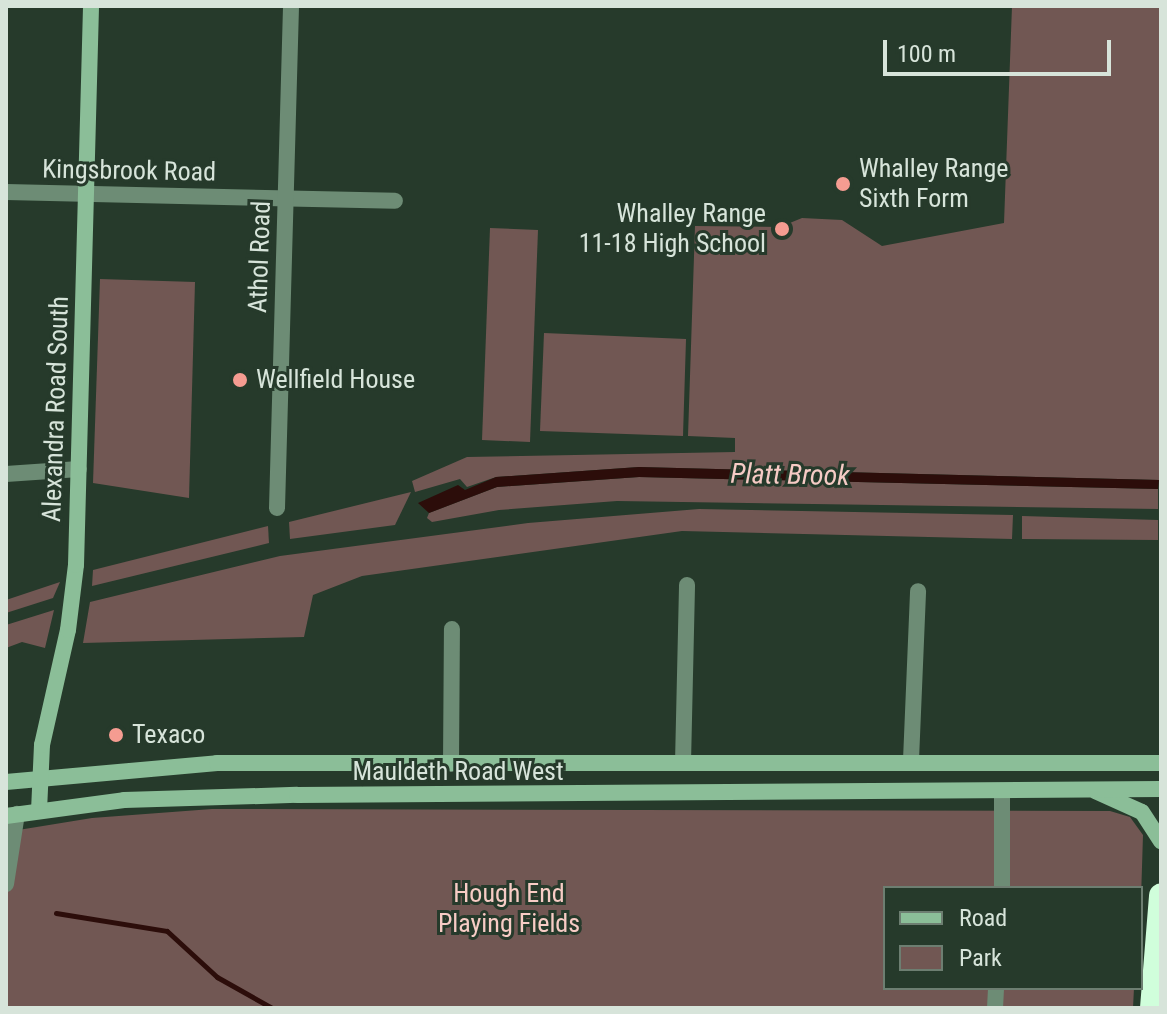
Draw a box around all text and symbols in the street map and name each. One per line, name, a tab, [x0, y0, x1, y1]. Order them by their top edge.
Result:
scale bar	[887, 24, 1115, 74]
text: 100 m	[897, 40, 956, 68]
place label: Whalley Range Sixth Form	[859, 153, 1008, 214]
street label: Kingsbrook Road	[42, 154, 216, 188]
marker: Whalley Range Sixth Form	[834, 175, 852, 193]
place label: Whalley Range 11-18 High School	[579, 198, 766, 260]
street label: Athol Road	[242, 200, 278, 314]
marker: Whalley Range 11-18 High School	[773, 220, 791, 238]
street label: Alexandra Road South	[36, 296, 76, 522]
place label: Wellfield House	[256, 364, 415, 396]
marker: Wellfield House	[231, 371, 249, 389]
water label: Platt Brook	[730, 457, 850, 493]
place label: Texaco	[132, 719, 205, 751]
marker: Texaco	[107, 726, 125, 744]
street label: Mauldeth Road West	[352, 756, 564, 788]
park label: Hough End Playing Fields	[438, 878, 580, 940]
legend	[883, 886, 1143, 990]
text: Road	[959, 904, 1007, 932]
text: Park	[959, 944, 1002, 972]

